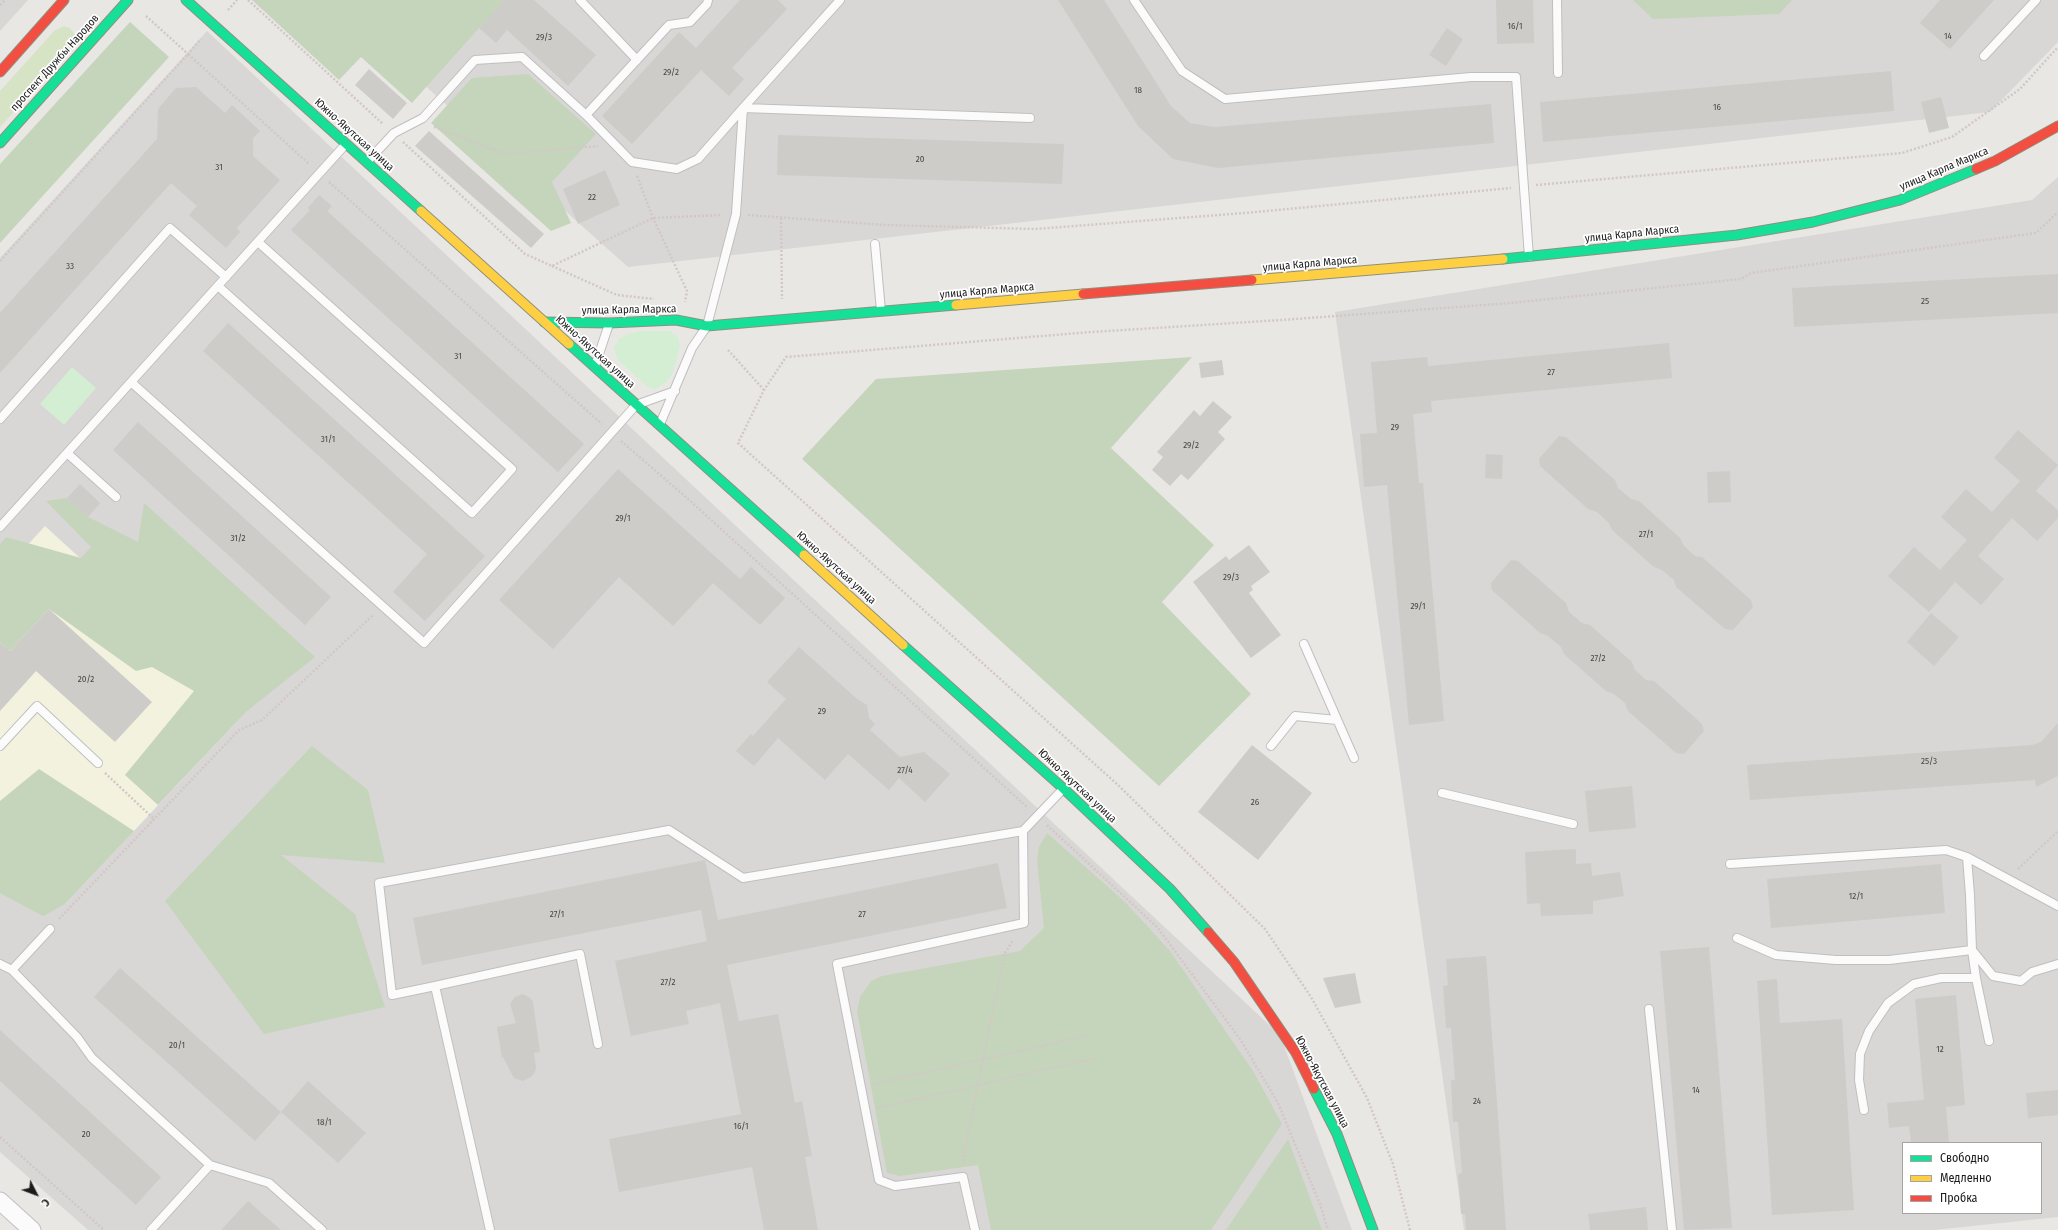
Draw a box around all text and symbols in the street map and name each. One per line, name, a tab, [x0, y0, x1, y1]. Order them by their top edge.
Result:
street label: проспект Дружбы Народов	[8, 12, 102, 114]
house number: 16/1	[1508, 21, 1522, 31]
house number: 14	[1944, 31, 1952, 41]
house number: 29/3	[536, 32, 552, 42]
house number: 29/2	[663, 67, 679, 77]
house number: 18	[1134, 85, 1142, 95]
street label: Южно-Якутская улица	[312, 96, 396, 174]
house number: 16	[1713, 102, 1721, 112]
street label: улица Карла Маркса	[1898, 144, 1990, 194]
house number: 20	[916, 154, 924, 164]
house number: 31	[215, 162, 223, 172]
house number: 22	[588, 192, 596, 202]
street label: улица Карла Маркса	[1584, 222, 1680, 246]
street label: улица Карла Маркса	[1262, 253, 1358, 275]
house number: 33	[66, 261, 74, 271]
street label: улица Карла Маркса	[939, 280, 1035, 302]
house number: 25	[1921, 296, 1929, 306]
street label: улица Карла Маркса	[581, 303, 677, 317]
street label: Южно-Якутская улица	[553, 313, 637, 391]
house number: 31	[454, 351, 462, 361]
house number: 27	[1547, 367, 1555, 377]
house number: 29	[1391, 422, 1399, 432]
house number: 31/1	[321, 434, 335, 444]
house number: 29/2	[1183, 440, 1199, 450]
house number: 29/1	[615, 513, 631, 523]
street label: Южно-Якутская улица	[794, 529, 878, 607]
house number: 27/1	[1639, 529, 1653, 539]
house number: 31/2	[230, 533, 246, 543]
house number: 29/3	[1223, 572, 1239, 582]
house number: 29/1	[1410, 601, 1426, 611]
house number: 27/2	[1590, 653, 1606, 663]
house number: 20/2	[78, 674, 94, 684]
house number: 29	[818, 706, 826, 716]
street label: Южно-Якутская улица	[1035, 746, 1119, 826]
house number: 25/3	[1921, 756, 1937, 766]
house number: 27/4	[897, 765, 913, 775]
house number: 26	[1251, 797, 1259, 807]
house number: 12/1	[1849, 891, 1863, 901]
house number: 27/1	[550, 909, 564, 919]
house number: 27	[858, 909, 866, 919]
house number: 27/2	[660, 977, 676, 987]
street label: Южно-Якутская улица	[1292, 1034, 1352, 1130]
house number: 20/1	[169, 1040, 185, 1050]
house number: 12	[1936, 1044, 1944, 1054]
house number: 14	[1692, 1085, 1700, 1095]
house number: 24	[1473, 1096, 1481, 1106]
house number: 18/1	[316, 1117, 332, 1127]
house number: 16/1	[734, 1121, 748, 1131]
house number: 20	[82, 1129, 90, 1139]
legend	[1902, 1142, 2042, 1214]
text: Свободно	[1940, 1151, 1989, 1165]
text: Медленно	[1940, 1171, 1992, 1185]
north arrow	[16, 1174, 56, 1214]
text: Пробка	[1940, 1191, 1978, 1205]
text: С	[39, 1196, 52, 1209]

